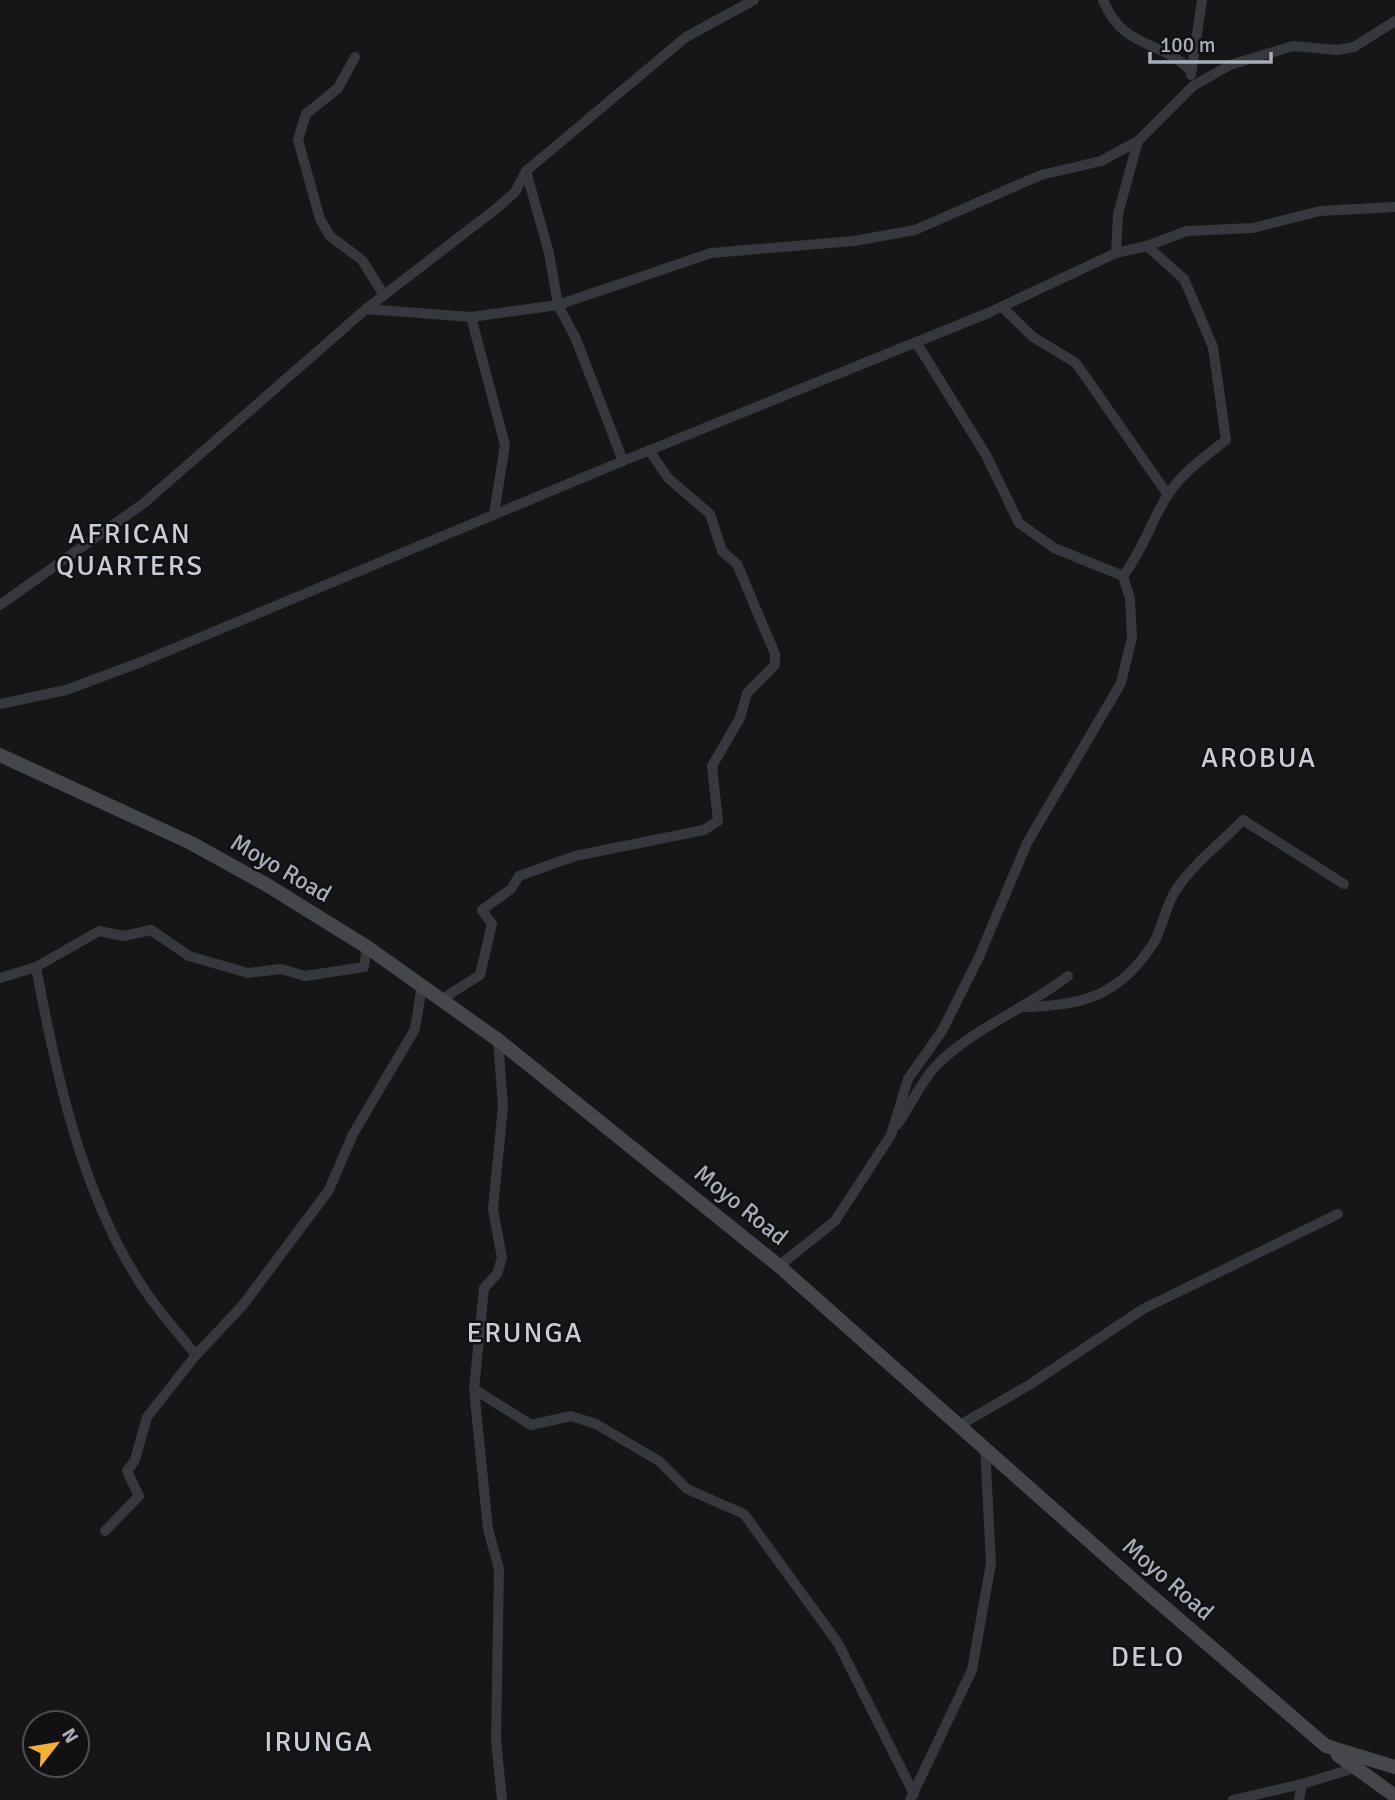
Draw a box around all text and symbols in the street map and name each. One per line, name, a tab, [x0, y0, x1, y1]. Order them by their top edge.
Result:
scale bar	[1150, 21, 1271, 65]
text: 100 m	[1160, 32, 1215, 58]
district label: AFRICAN QUARTERS	[56, 517, 204, 583]
district label: AROBUA	[1201, 741, 1317, 775]
street label: Moyo Road	[225, 827, 337, 909]
street label: Moyo Road	[688, 1158, 794, 1252]
district label: ERUNGA	[466, 1316, 584, 1350]
street label: Moyo Road	[1116, 1531, 1220, 1627]
district label: DELO	[1111, 1640, 1185, 1674]
north arrow	[21, 1709, 91, 1779]
text: N	[56, 1724, 83, 1748]
district label: IRUNGA	[264, 1725, 374, 1759]

